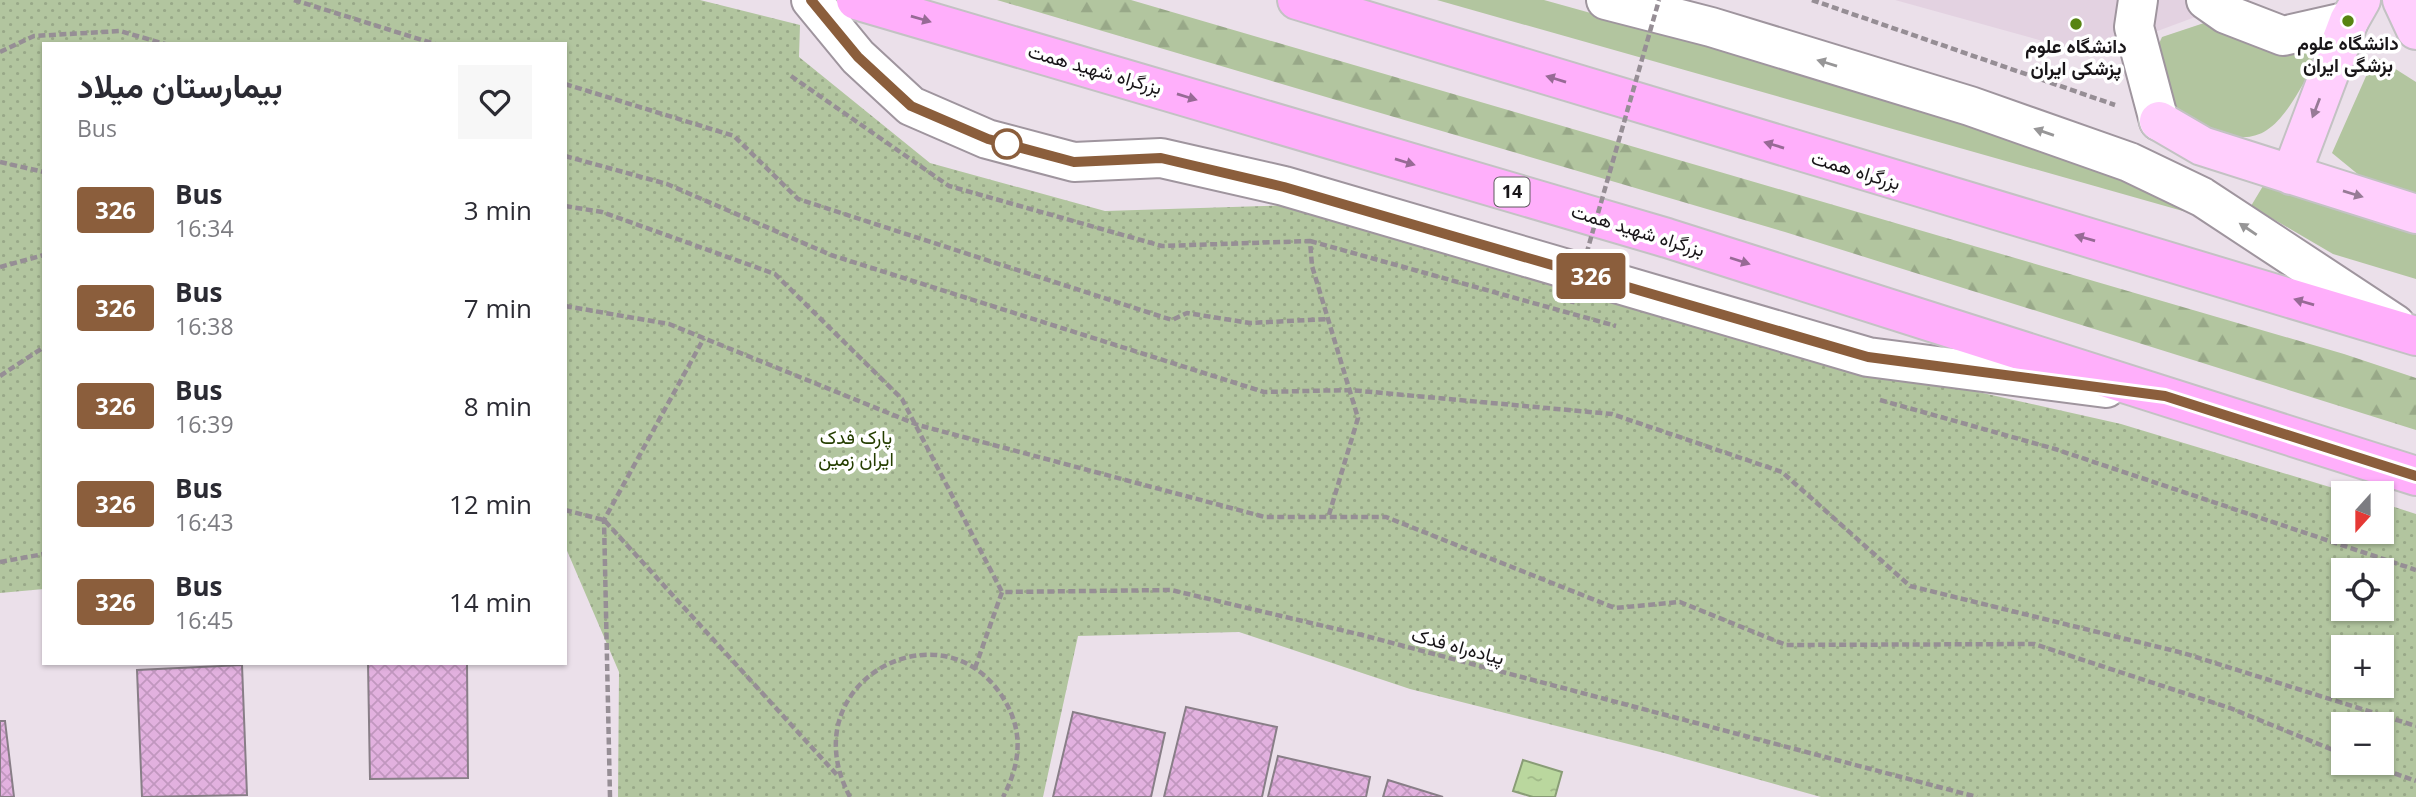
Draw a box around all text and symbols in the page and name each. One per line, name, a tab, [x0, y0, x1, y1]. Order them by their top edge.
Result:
marker: دانشگاه علوم بزشگى ايران	[2340, 13, 2356, 29]
one-way arrow	[911, 14, 933, 25]
marker: دانشگاه علوم پزشکی ایران	[2068, 16, 2084, 32]
place label: دانشگاه علوم بزشگى ايران	[2297, 30, 2399, 78]
place label: دانشگاه علوم پزشکی ایران	[2025, 33, 2127, 82]
street label: بزرگراه شهید همت	[1025, 37, 1165, 101]
one-way arrow	[1817, 57, 1838, 67]
text: بیمارستان میلاد	[77, 63, 283, 108]
button: heart	[458, 65, 532, 139]
one-way arrow	[1545, 73, 1566, 83]
one-way arrow	[1177, 92, 1198, 102]
one-way arrow	[2311, 98, 2322, 119]
text: Bus	[77, 112, 117, 144]
one-way arrow	[2033, 126, 2054, 137]
unlabelled marker	[992, 129, 1022, 159]
one-way arrow	[1763, 139, 1784, 149]
street label: بزرگراه همت	[1808, 144, 1904, 196]
one-way arrow	[1394, 158, 1415, 168]
text: Bus	[175, 176, 222, 212]
road number: 14	[1494, 177, 1530, 206]
one-way arrow	[2343, 190, 2364, 200]
text: 3 min	[464, 192, 532, 228]
text: 326	[95, 193, 136, 226]
street label: بزرگراه شهید همت	[1568, 197, 1708, 263]
text: 16:34	[175, 212, 234, 244]
one-way arrow	[2239, 222, 2257, 236]
one-way arrow	[2075, 232, 2096, 242]
line badge: 326	[1551, 253, 1631, 299]
one-way arrow	[1730, 257, 1751, 267]
text: 326	[1570, 259, 1612, 292]
text: Bus	[175, 274, 222, 310]
text: 7 min	[464, 290, 532, 326]
text: 326	[95, 291, 136, 324]
one-way arrow	[2293, 297, 2314, 307]
text: 16:38	[175, 310, 234, 342]
text: Bus	[175, 372, 222, 408]
text: 8 min	[464, 388, 532, 424]
text: 326	[95, 389, 136, 422]
text: 16:39	[175, 408, 234, 440]
park label: پارک فدک ایران زمین	[818, 424, 894, 472]
text: Bus	[175, 470, 222, 506]
north arrow	[2331, 481, 2394, 544]
map controls	[2331, 481, 2394, 775]
text: 12 min	[449, 486, 532, 522]
text: 326	[95, 487, 136, 520]
text: 16:43	[175, 506, 234, 538]
button: locate	[2331, 558, 2394, 621]
text: Bus	[175, 568, 222, 604]
text: 14 min	[449, 584, 532, 620]
text: 326	[95, 585, 136, 618]
text: 16:45	[175, 604, 234, 636]
street label: پیاده‌راه فدک	[1409, 621, 1507, 672]
button: +	[2331, 635, 2394, 698]
button: −	[2331, 712, 2394, 775]

